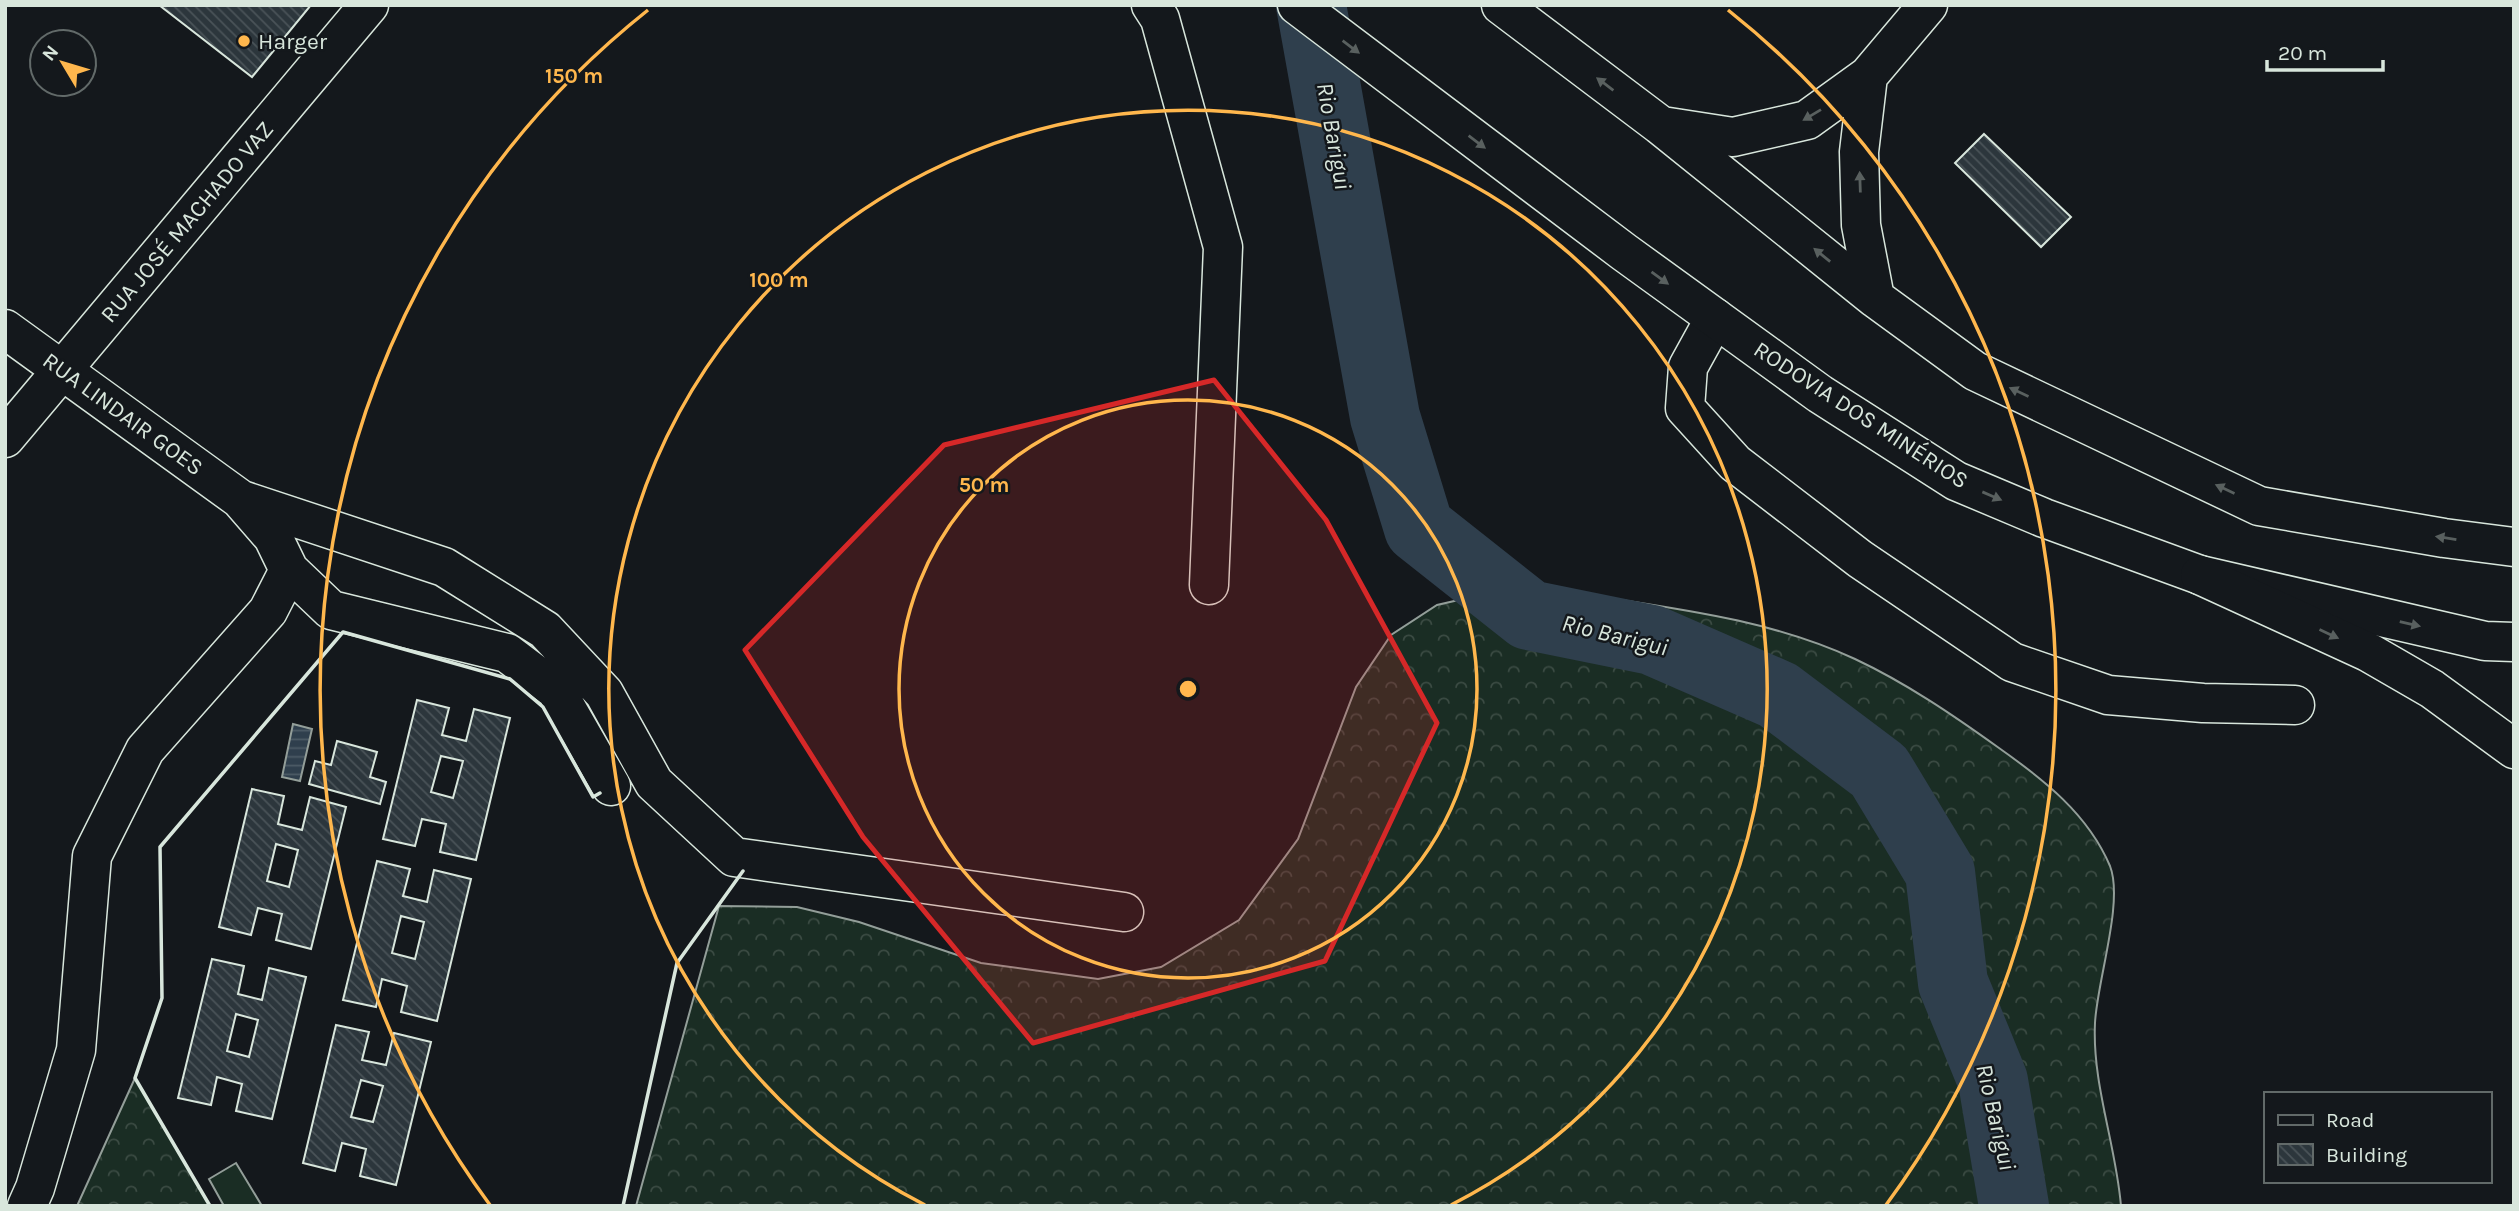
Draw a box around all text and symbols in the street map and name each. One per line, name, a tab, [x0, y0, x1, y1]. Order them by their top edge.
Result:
north arrow	[28, 28, 98, 98]
place label: Harger	[258, 28, 328, 55]
scale bar	[2267, 28, 2382, 72]
marker: Harger	[236, 33, 252, 49]
one-way arrow	[1342, 39, 1360, 53]
text: N	[38, 41, 63, 65]
text: 20 m	[2278, 41, 2327, 65]
text: 150 m	[545, 64, 603, 88]
one-way arrow	[1596, 77, 1614, 91]
water label: Rio Barigui	[1311, 80, 1357, 192]
one-way arrow	[1802, 109, 1822, 122]
street label: RUA JOSÉ MACHADO VAZ	[95, 116, 279, 328]
one-way arrow	[1468, 135, 1486, 149]
one-way arrow	[1854, 171, 1865, 193]
one-way arrow	[1813, 248, 1830, 263]
text: 100 m	[749, 268, 809, 292]
one-way arrow	[1650, 270, 1668, 285]
street label: RODOVIA DOS MINÉRIOS	[1749, 336, 1973, 494]
street label: RUA LINDAIR GOES	[38, 347, 208, 481]
one-way arrow	[2009, 386, 2030, 397]
text: 50 m	[959, 473, 1009, 497]
one-way arrow	[2215, 484, 2235, 495]
one-way arrow	[1982, 491, 2003, 502]
one-way arrow	[2435, 532, 2457, 543]
water label: Rio Barigui	[1559, 608, 1671, 662]
one-way arrow	[2399, 619, 2421, 630]
one-way arrow	[2319, 628, 2339, 640]
centre of rings	[1176, 677, 1200, 701]
water label: Rio Barigui	[1970, 1061, 2022, 1173]
legend	[2264, 1092, 2491, 1183]
text: Road	[2326, 1108, 2374, 1132]
text: Building	[2326, 1143, 2407, 1167]

